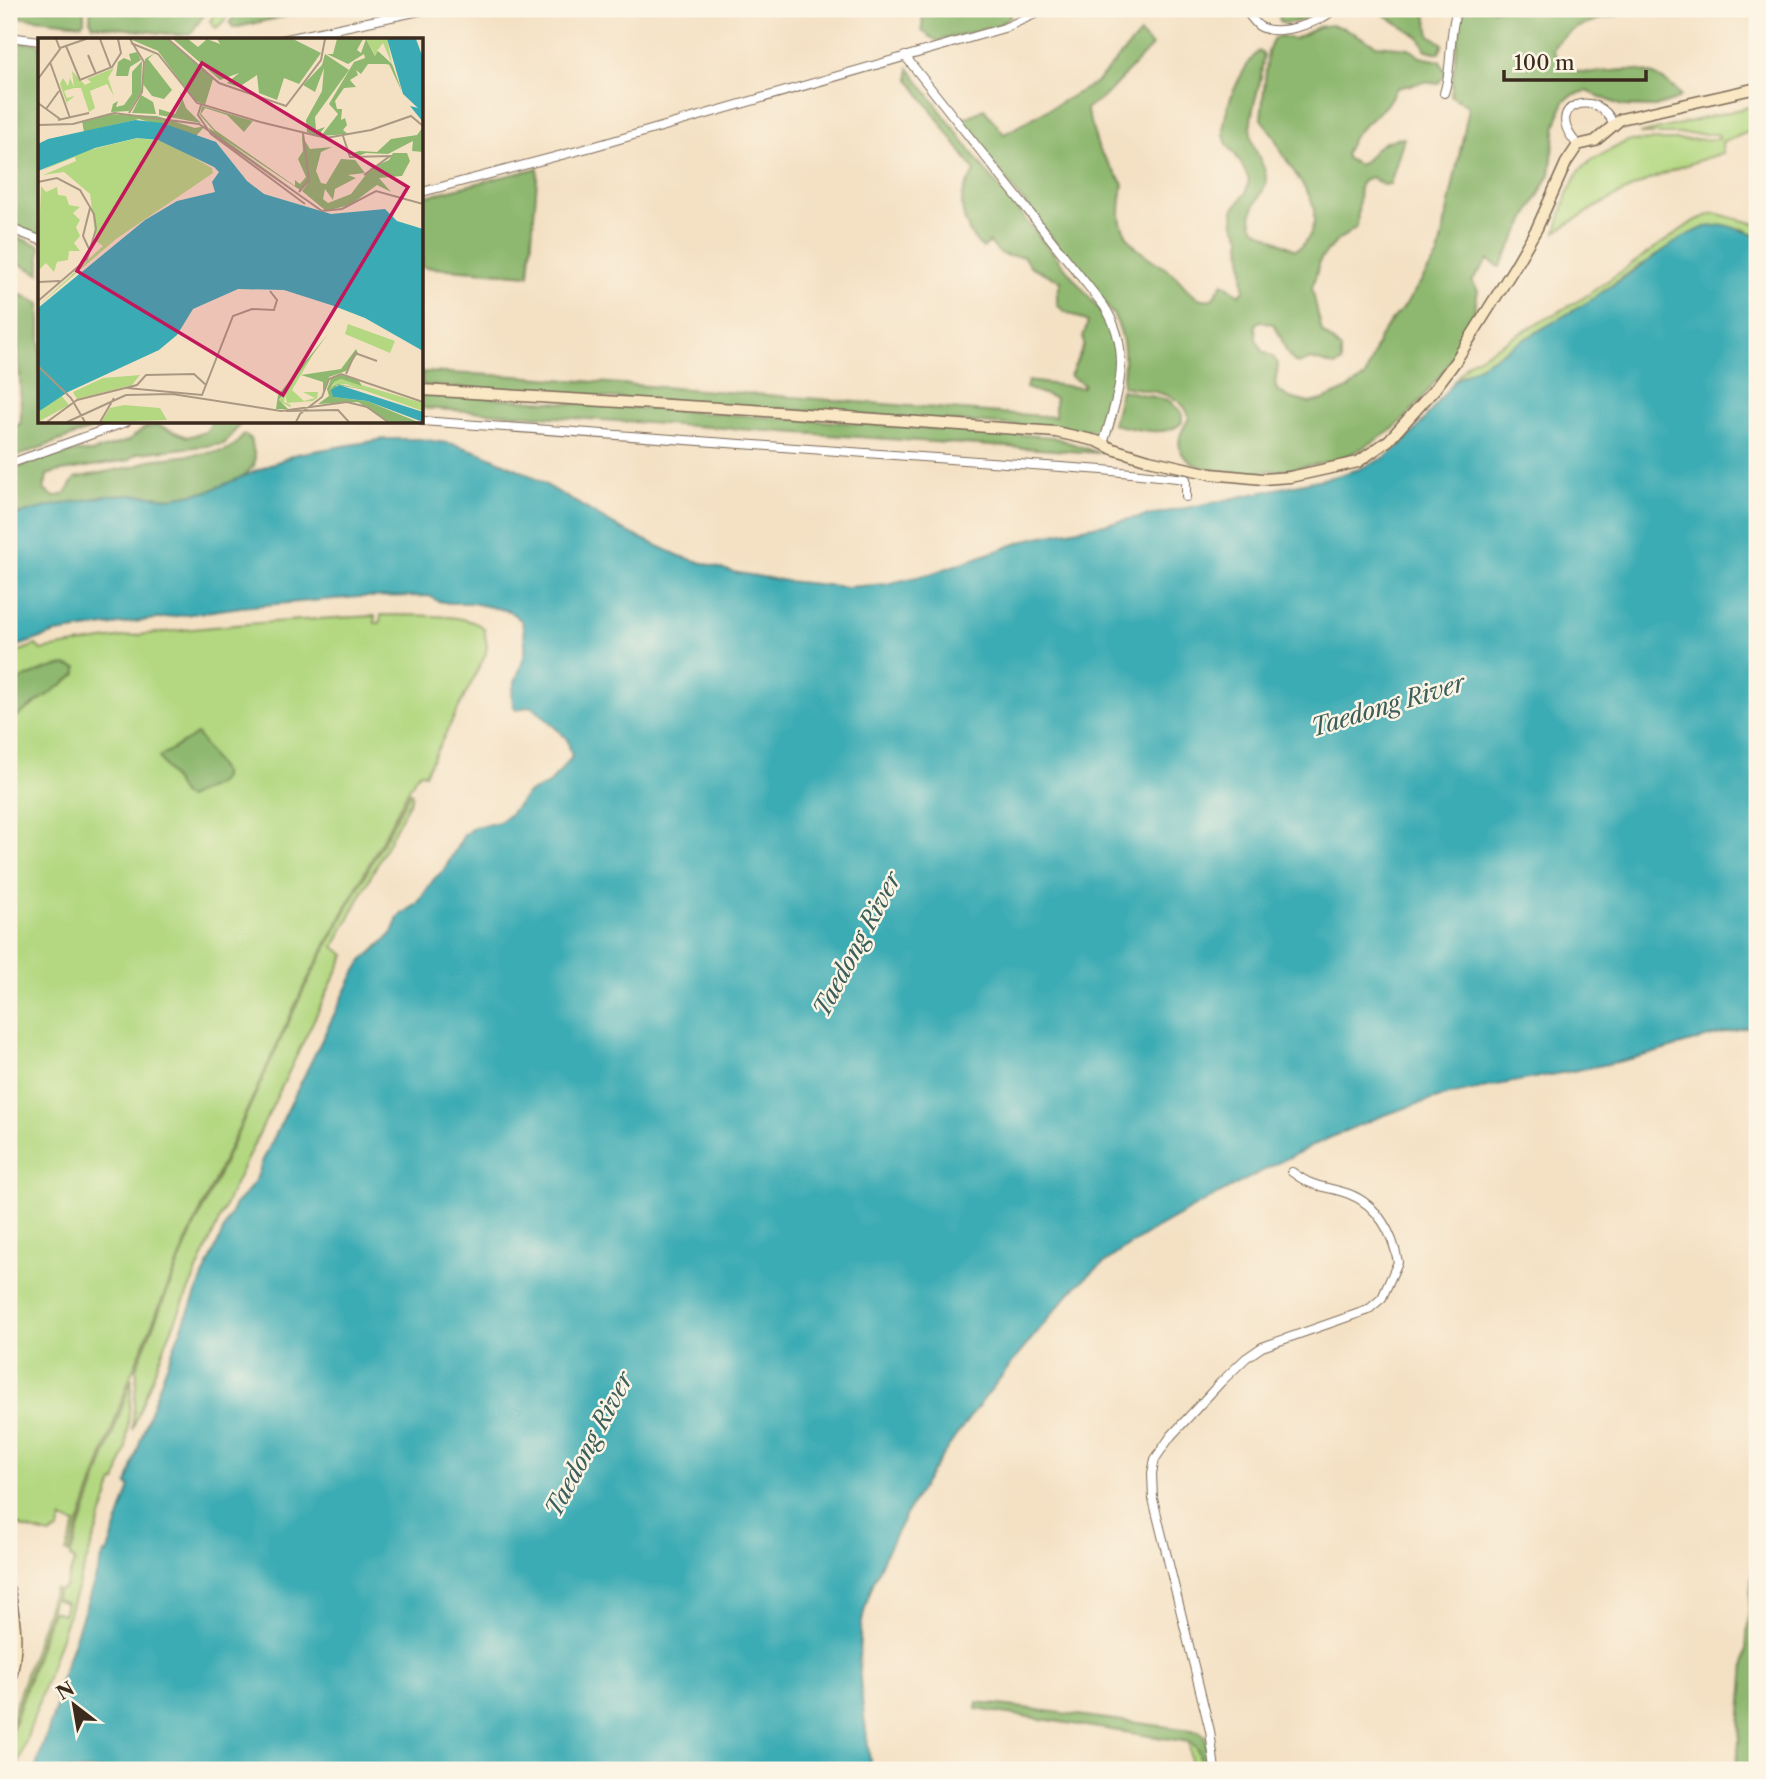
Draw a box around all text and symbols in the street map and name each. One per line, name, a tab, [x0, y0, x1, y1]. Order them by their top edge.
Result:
inset map	[38, 38, 424, 424]
scale bar	[1504, 38, 1645, 82]
text: 100 m	[1514, 50, 1575, 75]
water label: Taedong River	[1307, 667, 1470, 742]
water label: Taedong River	[807, 865, 908, 1021]
water label: Taedong River	[539, 1365, 640, 1521]
north arrow	[38, 1670, 108, 1740]
text: N	[53, 1677, 79, 1705]

